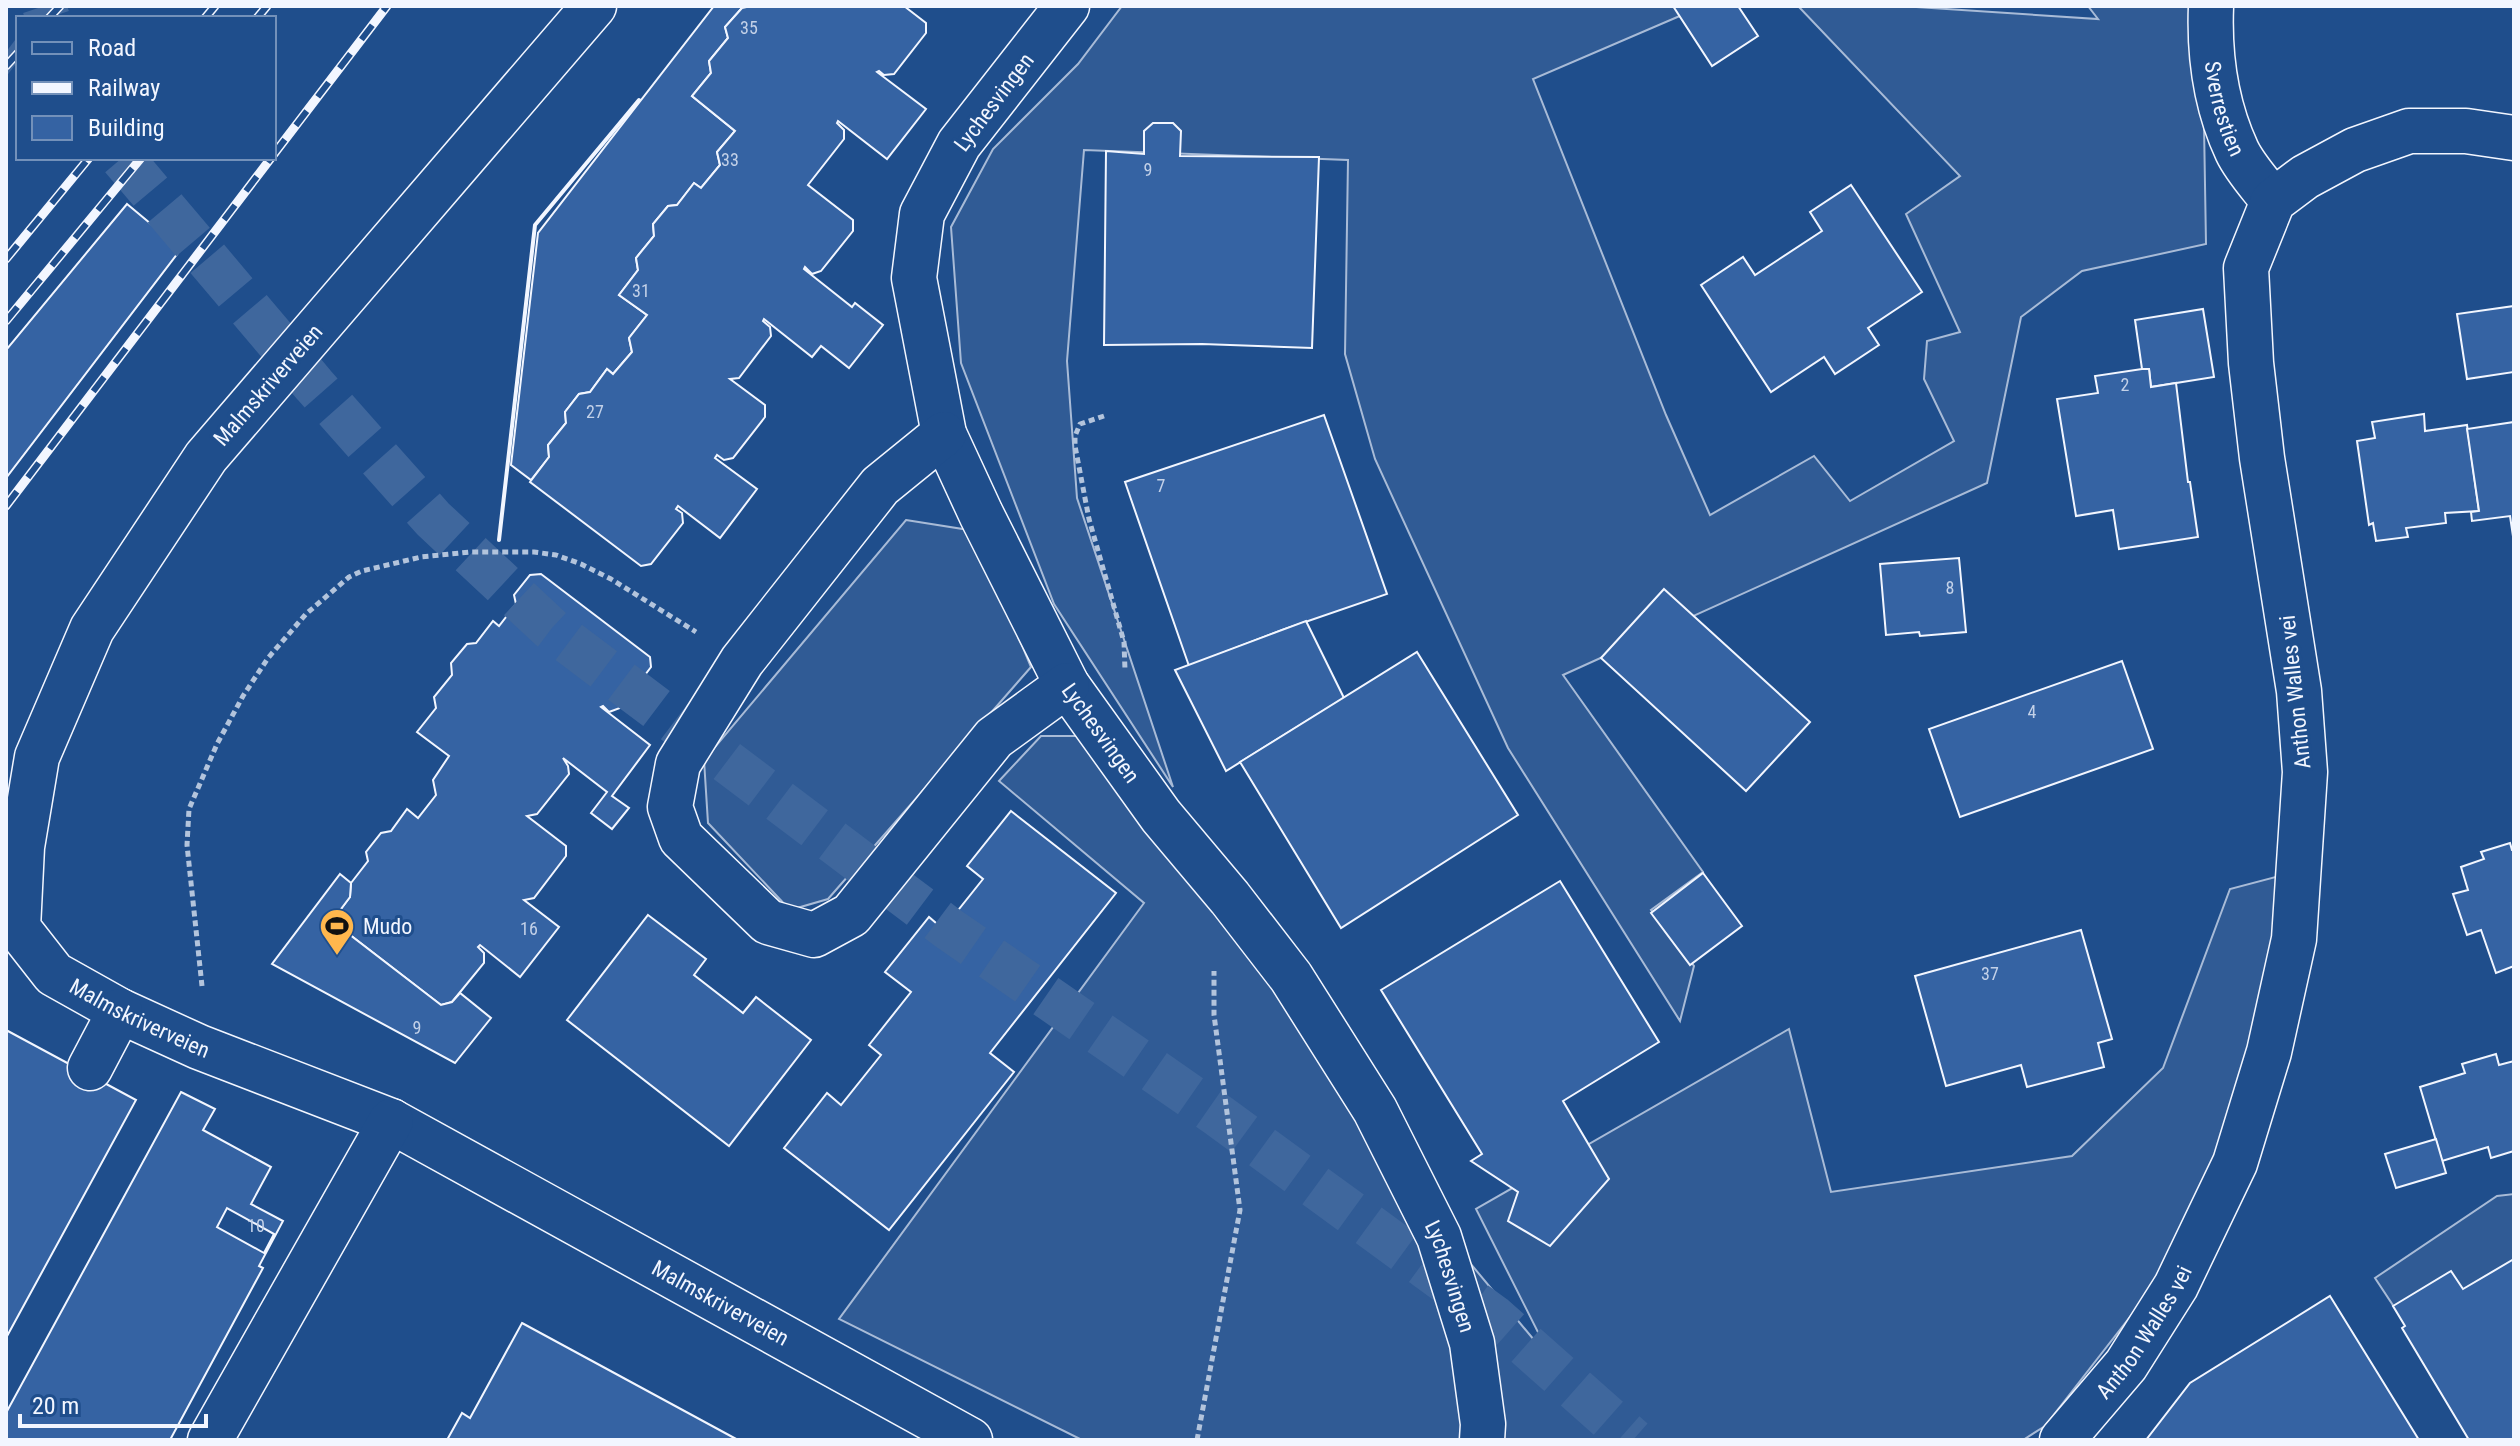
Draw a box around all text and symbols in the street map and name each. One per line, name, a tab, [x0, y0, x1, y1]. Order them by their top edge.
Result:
legend	[16, 16, 276, 160]
house number: 35	[740, 17, 758, 38]
text: Road	[88, 34, 136, 62]
street label: Lychesvingen	[949, 48, 1039, 156]
street label: Sverrestien	[2200, 60, 2250, 160]
text: Railway	[88, 74, 160, 102]
text: Building	[88, 114, 165, 142]
house number: 33	[721, 149, 739, 170]
house number: 9	[1144, 159, 1152, 180]
house number: 31	[632, 280, 650, 301]
street label: Malmskriverveien	[209, 319, 327, 451]
house number: 2	[2121, 374, 2130, 395]
house number: 27	[586, 401, 604, 422]
house number: 7	[1157, 475, 1166, 496]
house number: 8	[1946, 577, 1954, 598]
street label: Anthon Walles vei	[2275, 614, 2315, 770]
street label: Lychesvingen	[1057, 678, 1145, 787]
house number: 4	[2028, 701, 2037, 722]
sports icon: Mudo	[318, 907, 356, 957]
place label: Mudo	[363, 914, 412, 939]
house number: 16	[520, 918, 538, 939]
house number: 37	[1981, 963, 1999, 984]
street label: Malmskriverveien	[66, 973, 213, 1062]
house number: 9	[413, 1017, 421, 1038]
house number: 10	[247, 1215, 265, 1236]
street label: Lychesvingen	[1420, 1216, 1480, 1335]
street label: Malmskriverveien	[648, 1255, 794, 1350]
street label: Anthon Walles vei	[2091, 1262, 2196, 1403]
scale bar	[20, 1378, 206, 1428]
text: 20 m	[32, 1392, 79, 1420]

